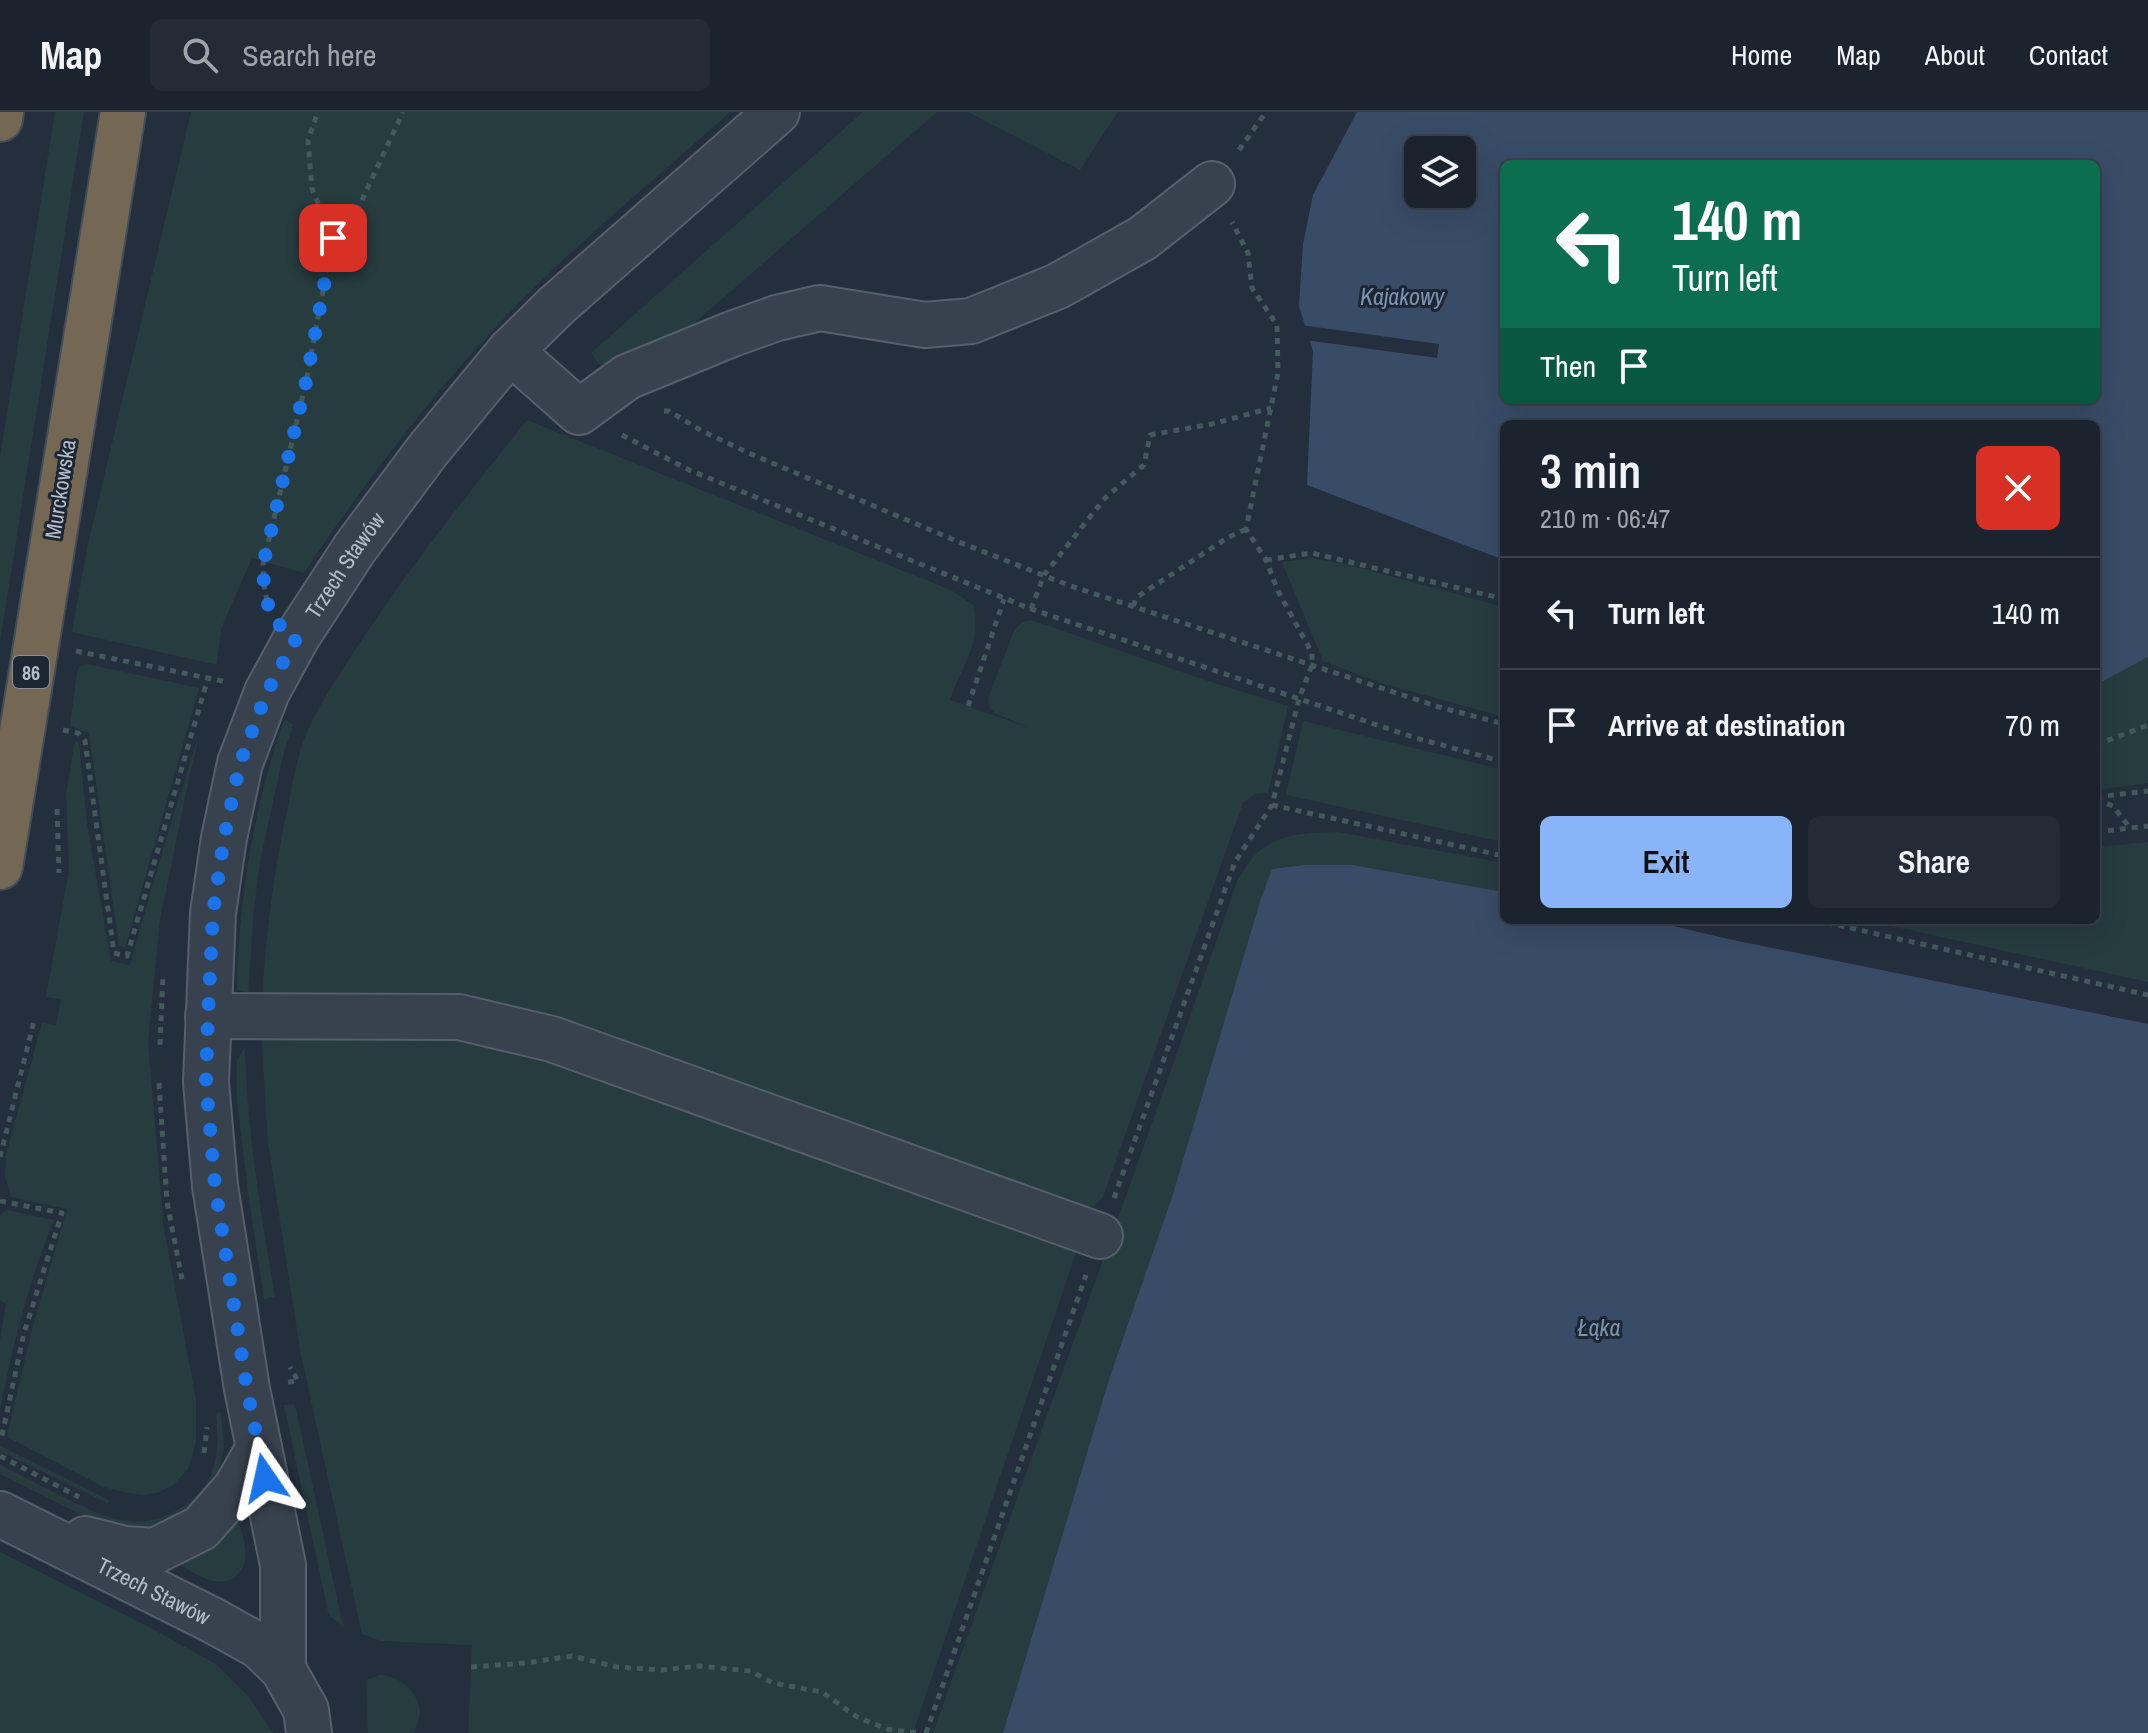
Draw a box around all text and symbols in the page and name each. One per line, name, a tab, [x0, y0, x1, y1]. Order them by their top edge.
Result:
search box	[150, 19, 710, 91]
text: Map	[40, 30, 102, 81]
icon: search	[178, 33, 222, 77]
text: Search here	[242, 35, 376, 75]
text: Home	[1731, 36, 1792, 74]
text: Map	[1836, 36, 1881, 74]
text: About	[1925, 36, 1985, 74]
text: Contact	[2029, 36, 2108, 74]
map controls	[1404, 136, 1476, 208]
button: layers	[1404, 136, 1476, 208]
text: 140 m	[1672, 182, 1802, 257]
icon: left	[1540, 192, 1644, 296]
pin	[299, 204, 367, 272]
icon: arrive	[311, 216, 355, 260]
text: Turn left	[1672, 254, 1778, 302]
water label: Kajakowy	[1360, 280, 1445, 312]
icon: arrive	[1612, 344, 1656, 388]
text: Then	[1540, 346, 1596, 386]
street label: Murckowska	[37, 437, 83, 541]
text: 3 min	[1540, 438, 1641, 503]
button: close	[1976, 446, 2060, 530]
text: 210 m · 06:47	[1540, 501, 1670, 536]
street label: Trzech Stawów	[298, 506, 392, 624]
icon: left	[1540, 591, 1584, 635]
text: Turn left	[1608, 593, 1705, 633]
text: 140 m	[1992, 593, 2060, 633]
road number: 86	[13, 656, 49, 688]
icon: arrive	[1540, 703, 1584, 747]
text: Arrive at destination	[1608, 705, 1846, 745]
text: 70 m	[2005, 705, 2060, 745]
button: Exit	[1540, 816, 1792, 908]
button: Share	[1808, 816, 2060, 908]
water label: Łąka	[1577, 1311, 1620, 1343]
position arrow	[223, 1436, 307, 1520]
street label: Trzech Stawów	[92, 1550, 215, 1632]

